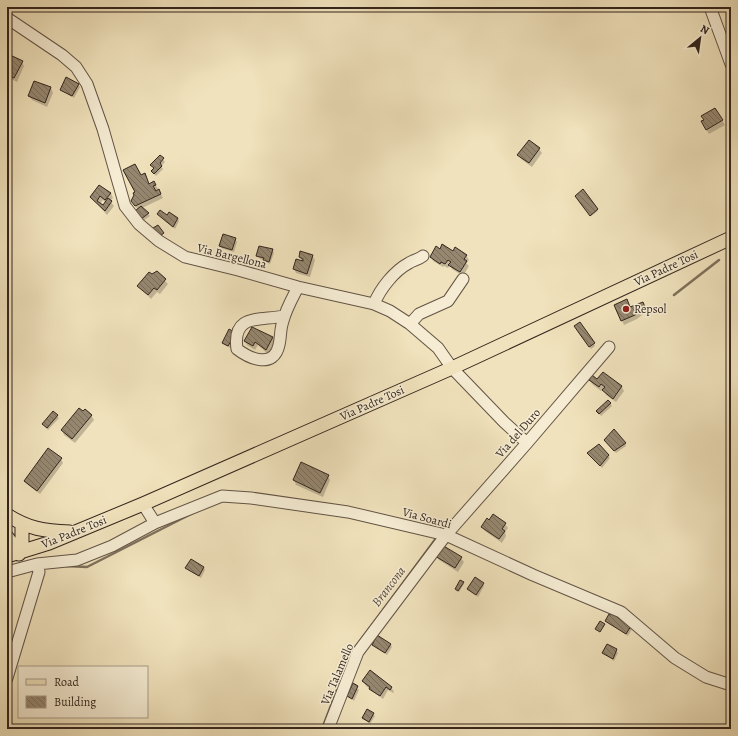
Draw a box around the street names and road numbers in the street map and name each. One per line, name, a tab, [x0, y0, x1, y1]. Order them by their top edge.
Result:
street label: Via Bargellona	[195, 239, 269, 272]
street label: Via Padre Tosi	[631, 246, 701, 290]
street label: Via Padre Tosi	[336, 382, 407, 425]
street label: Via del Duro	[491, 405, 544, 462]
street label: Via Soardi	[400, 504, 453, 532]
street label: Via Padre Tosi	[38, 512, 109, 553]
street label: Via Talamello	[316, 641, 357, 708]

